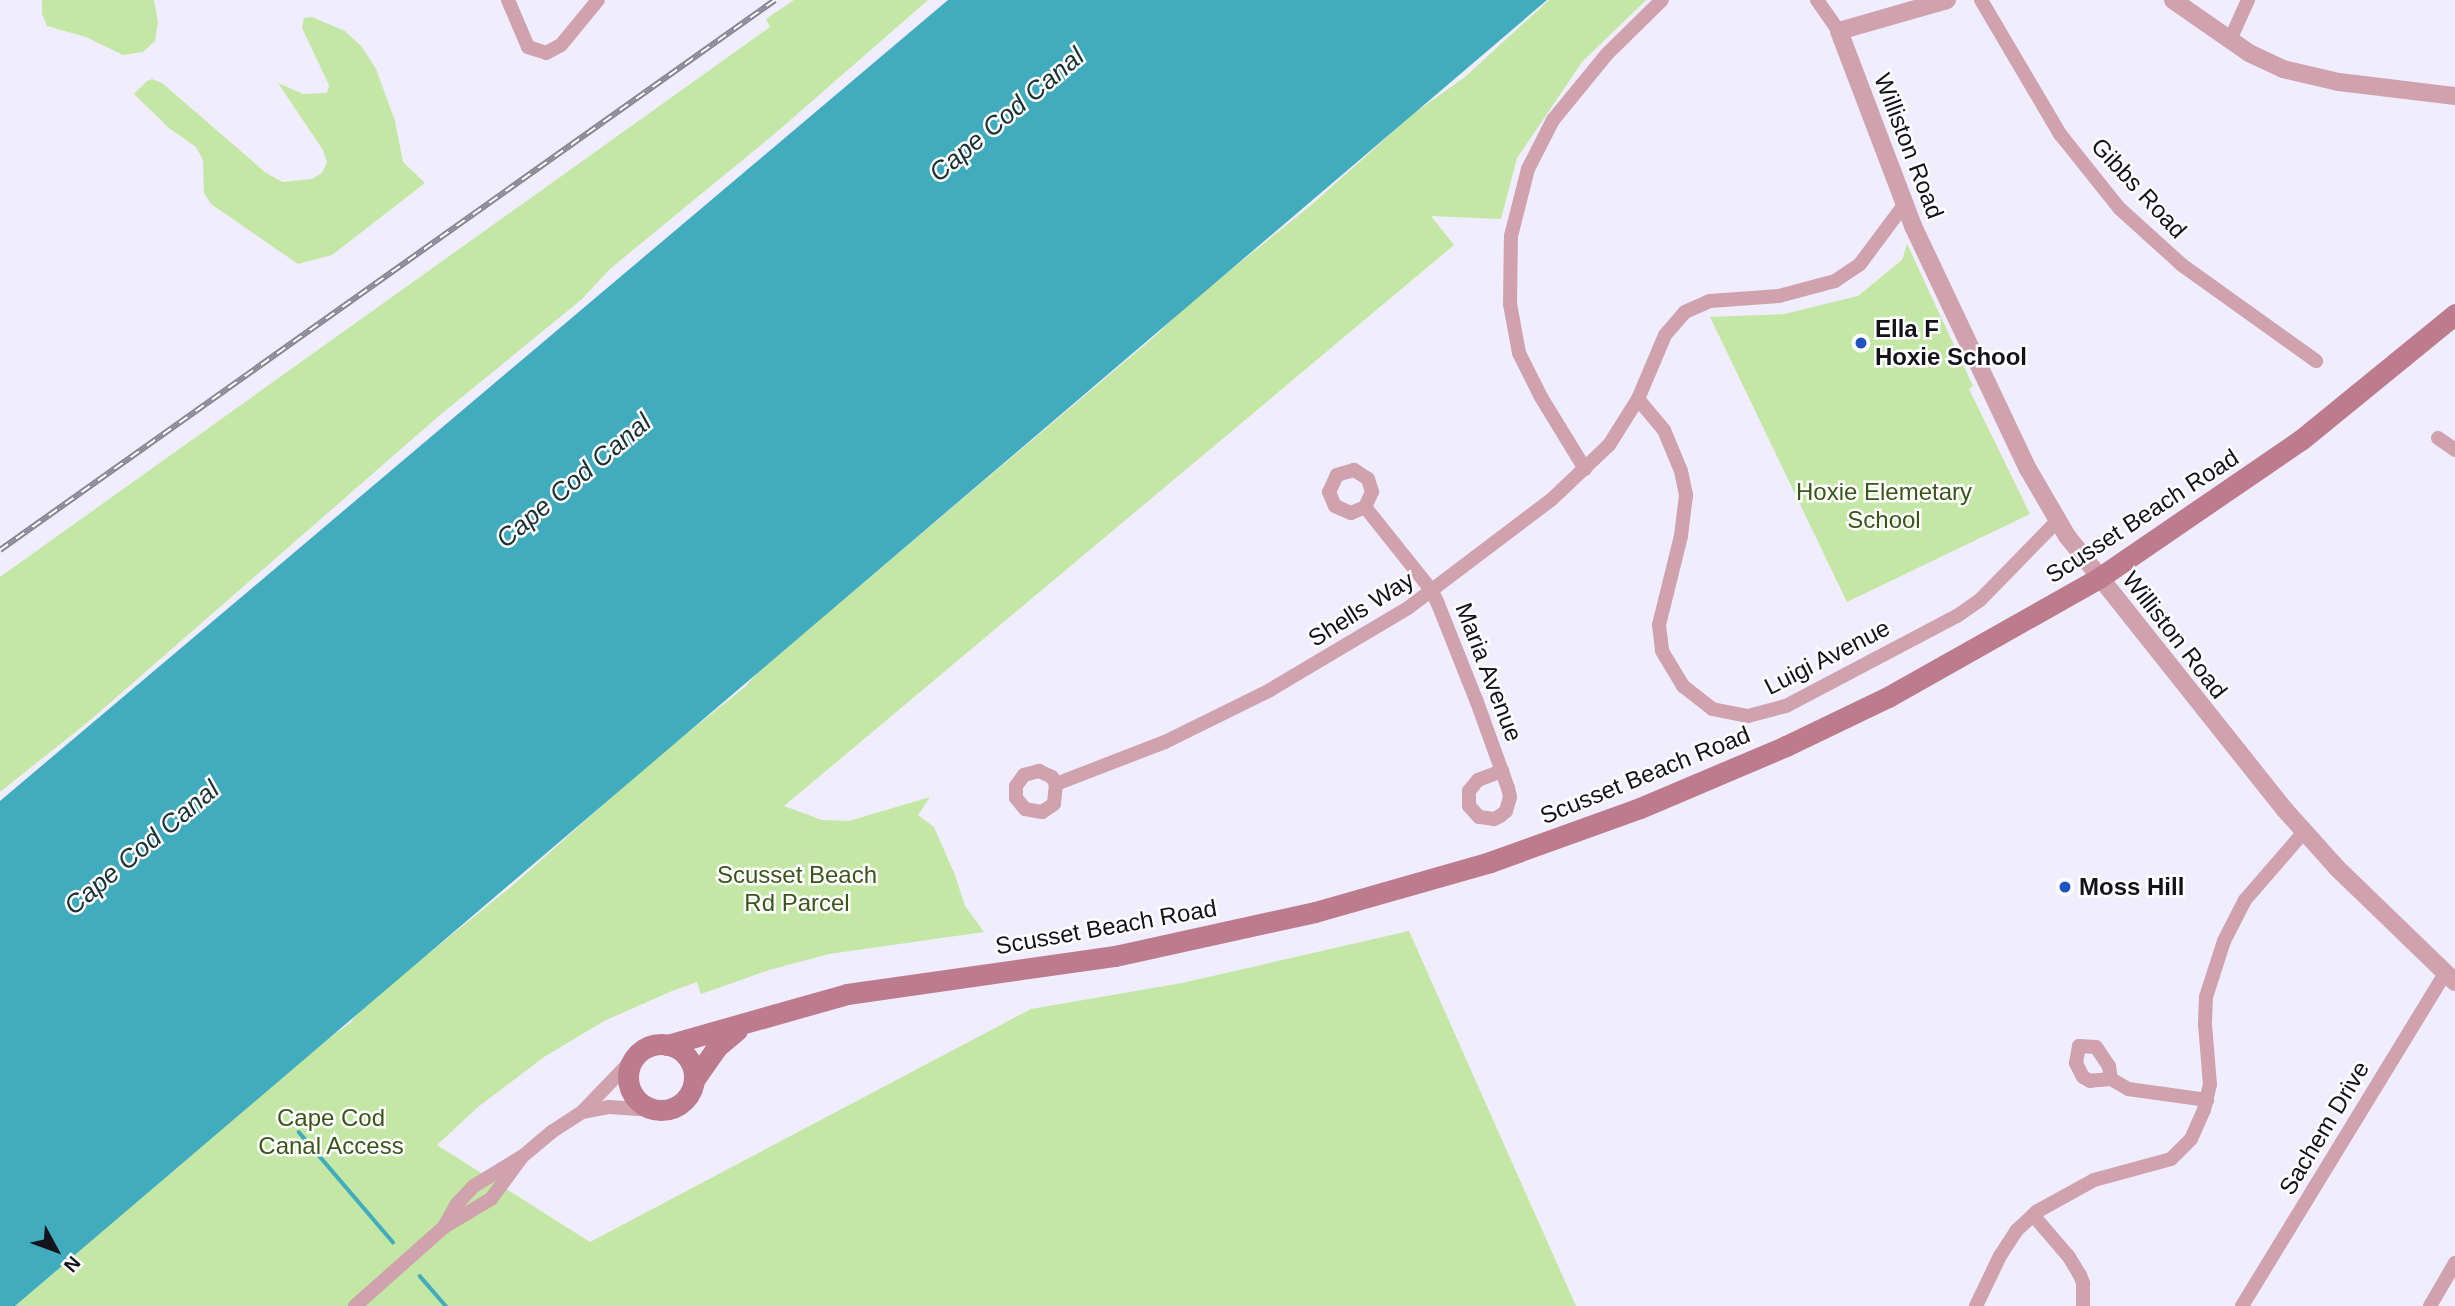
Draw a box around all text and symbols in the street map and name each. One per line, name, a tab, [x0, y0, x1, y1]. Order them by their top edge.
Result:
water label: Cape Cod Canal	[923, 41, 1091, 189]
street label: Williston Road	[1868, 69, 1950, 223]
street label: Gibbs Road	[2085, 132, 2193, 244]
place label: Ella F Hoxie School	[1875, 315, 2027, 371]
marker: Ella F Hoxie School	[1853, 335, 1869, 351]
water label: Cape Cod Canal	[490, 407, 658, 555]
street label: Scusset Beach Road	[2040, 443, 2244, 589]
park label: Hoxie Elemetary School	[1796, 478, 1972, 534]
street label: Shells Way	[1303, 565, 1419, 653]
street label: Williston Road	[2116, 566, 2234, 704]
street label: Maria Avenue	[1449, 598, 1529, 746]
street label: Luigi Avenue	[1759, 613, 1895, 701]
street label: Scusset Beach Road	[1536, 720, 1754, 830]
water label: Cape Cod Canal	[58, 774, 226, 922]
park label: Scusset Beach Rd Parcel	[717, 861, 877, 917]
place label: Moss Hill	[2079, 873, 2184, 901]
marker: Moss Hill	[2057, 879, 2073, 895]
street label: Scusset Beach Road	[993, 893, 1219, 961]
street label: Sachem Drive	[2273, 1056, 2375, 1200]
park label: Cape Cod Canal Access	[258, 1104, 404, 1160]
north arrow	[21, 1215, 91, 1285]
text: N	[60, 1252, 85, 1276]

